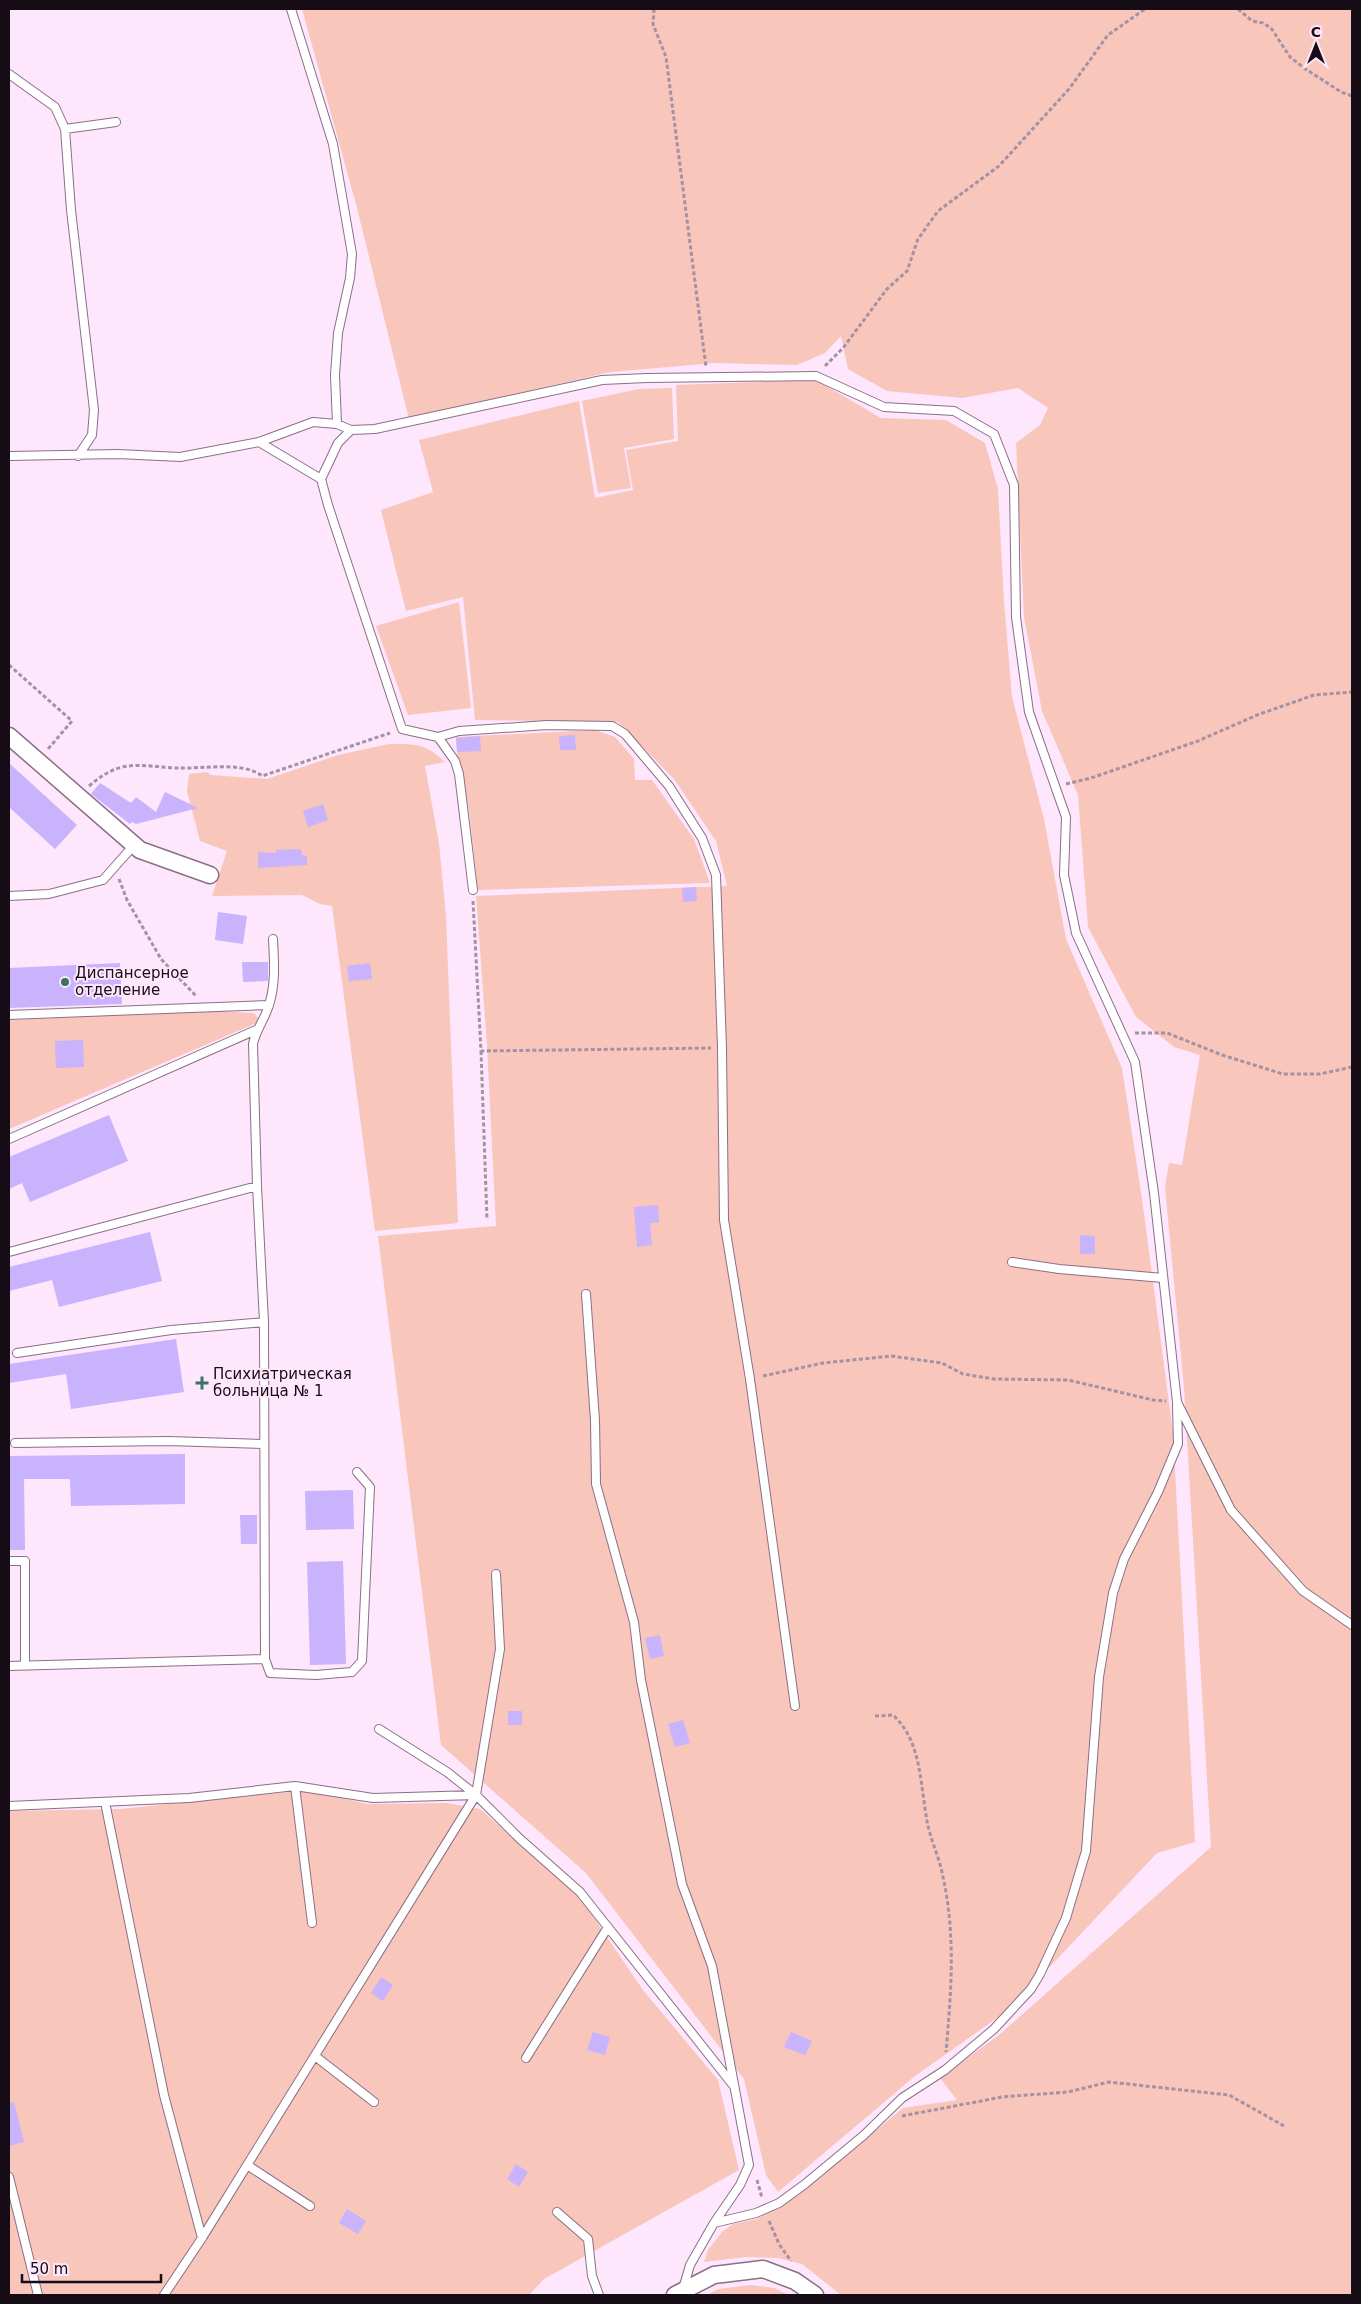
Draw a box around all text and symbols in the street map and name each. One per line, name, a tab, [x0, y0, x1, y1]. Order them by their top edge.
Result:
north arrow	[1291, 20, 1341, 70]
text: С	[1311, 24, 1321, 40]
place label: Диспансерное отделение	[75, 964, 189, 999]
marker: Диспансерное отделение	[59, 976, 71, 988]
place label: Психиатрическая больница № 1	[213, 1365, 352, 1400]
marker: Психиатрическая больница № 1	[195, 1376, 209, 1390]
scale bar	[22, 2252, 161, 2284]
text: 50 m	[30, 2260, 68, 2278]

